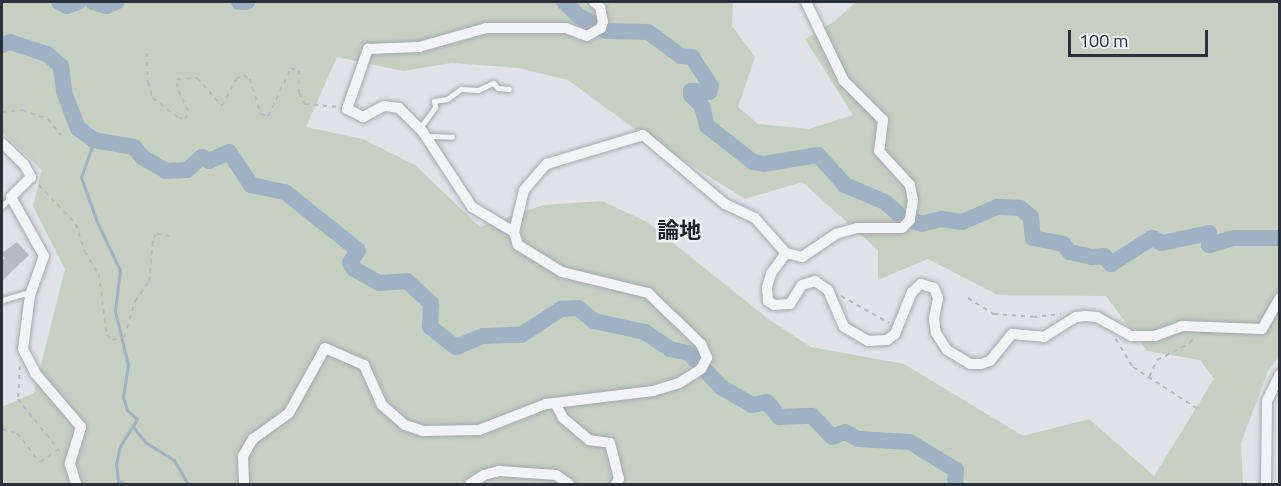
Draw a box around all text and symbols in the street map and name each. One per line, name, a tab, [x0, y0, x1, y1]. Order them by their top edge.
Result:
scale bar	[1071, 18, 1210, 56]
text: 100 m	[1079, 27, 1128, 54]
district label: 論地	[657, 218, 701, 244]

